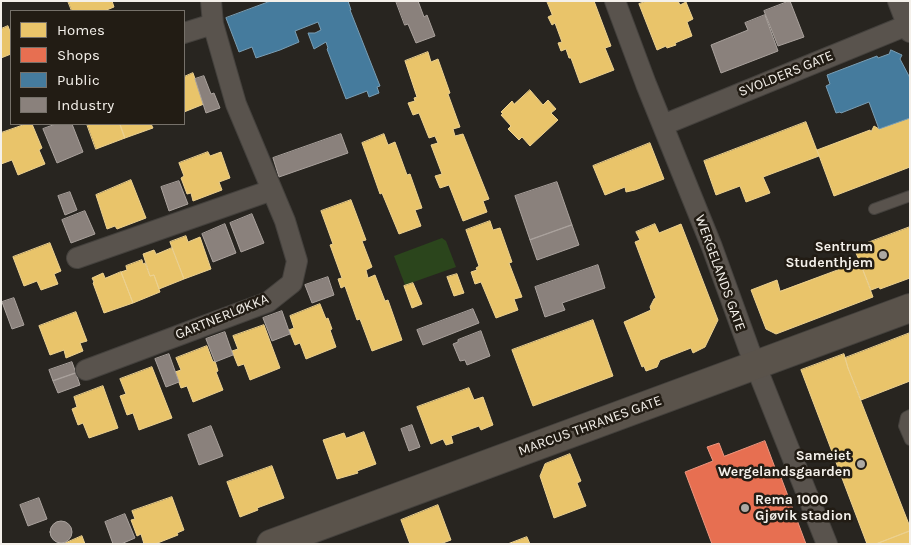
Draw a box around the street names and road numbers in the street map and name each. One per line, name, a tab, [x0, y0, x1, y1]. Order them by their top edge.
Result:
street label: SVOLDERS GATE	[736, 47, 836, 101]
street label: WERGELANDS GATE	[691, 213, 749, 333]
street label: GARTNERLØKKA	[173, 291, 271, 343]
street label: MARCUS THRANES GATE	[516, 392, 664, 460]

